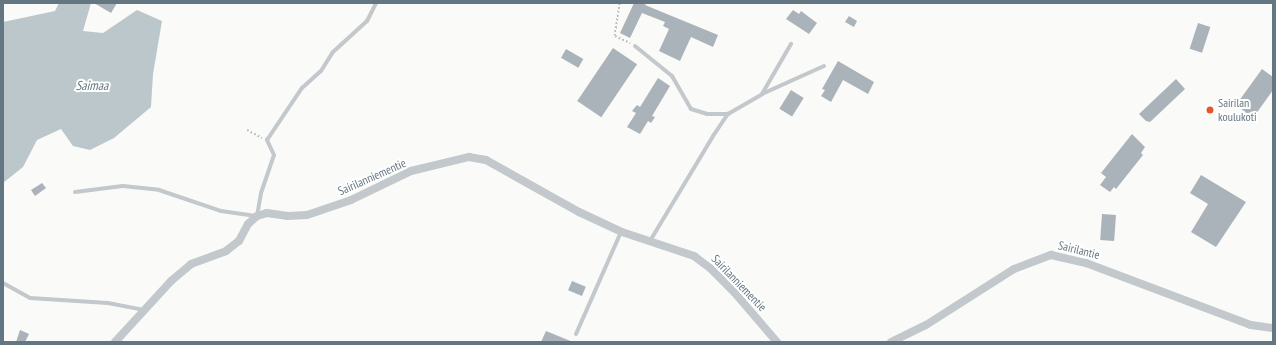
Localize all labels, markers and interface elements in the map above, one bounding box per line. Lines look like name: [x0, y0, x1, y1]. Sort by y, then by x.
water label: Saimaa: [76, 78, 108, 94]
place label: Sairilan koulukoti: [1218, 96, 1257, 124]
marker: Sairilan koulukoti: [1205, 105, 1215, 115]
street label: Sairilanniementie: [336, 156, 408, 198]
street label: Sairilantie: [1057, 238, 1101, 262]
street label: Sairilanniementie: [708, 252, 770, 314]

